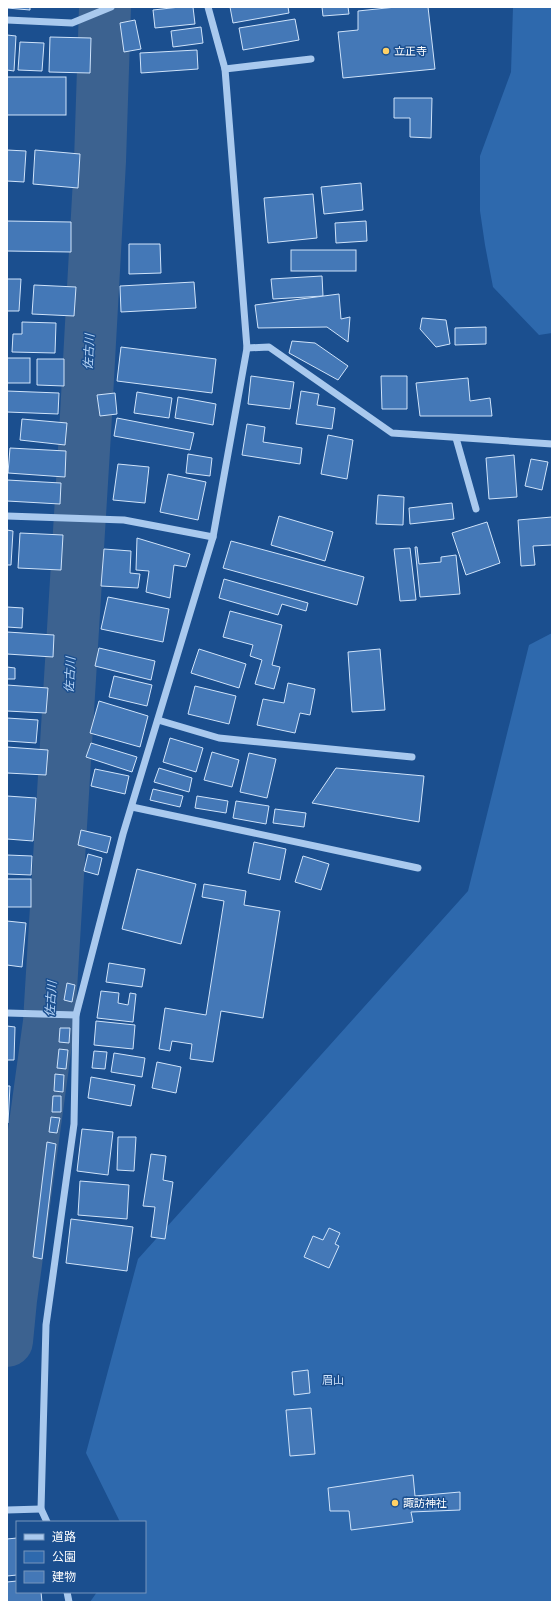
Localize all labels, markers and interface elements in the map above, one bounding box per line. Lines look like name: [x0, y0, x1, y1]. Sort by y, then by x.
place label: 立正寺: [394, 44, 427, 57]
marker: 立正寺: [381, 46, 391, 56]
water label: 佐古川: [80, 332, 97, 370]
water label: 佐古川: [61, 655, 78, 693]
water label: 佐古川: [42, 978, 59, 1017]
park label: 眉山: [322, 1373, 344, 1386]
place label: 諏訪神社: [403, 1496, 447, 1509]
marker: 諏訪神社: [390, 1498, 400, 1508]
legend: [16, 1521, 146, 1593]
text: 道路: [52, 1529, 76, 1544]
text: 公園: [52, 1549, 76, 1564]
text: 建物: [52, 1569, 76, 1584]

